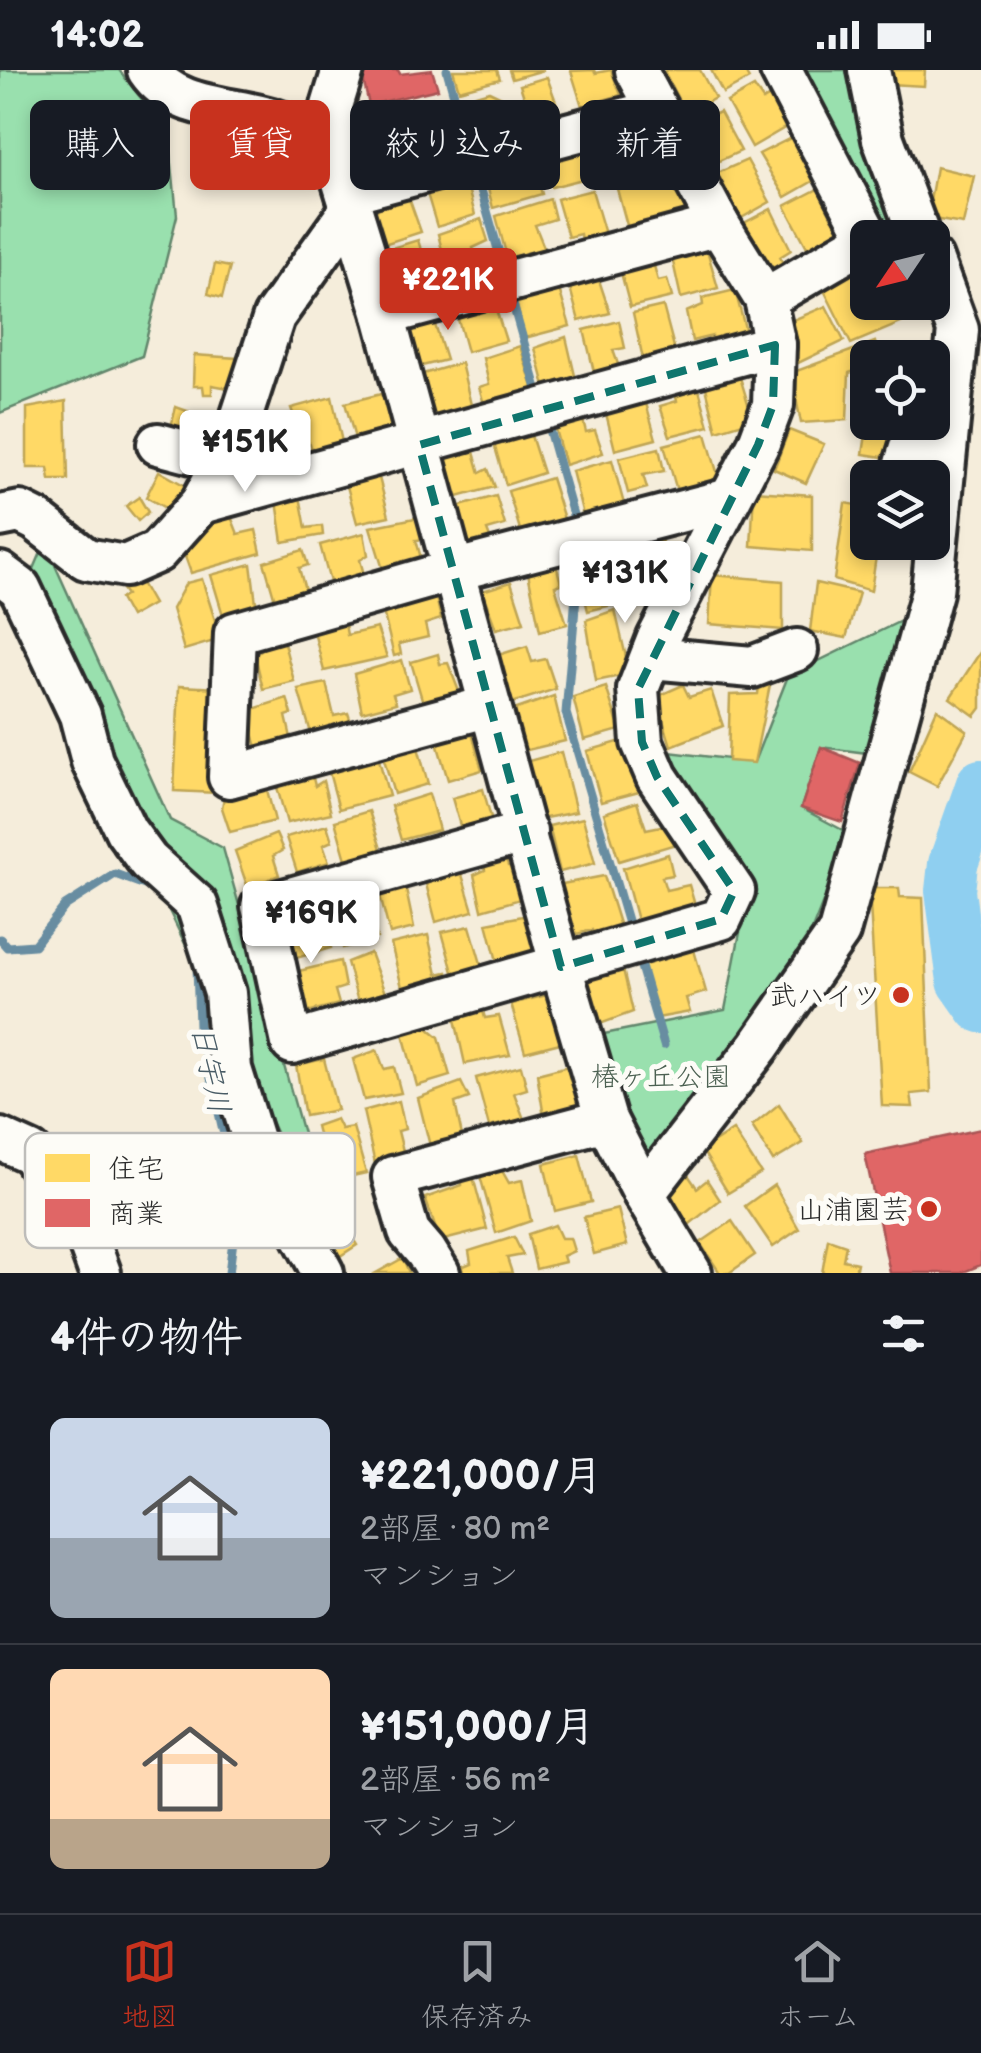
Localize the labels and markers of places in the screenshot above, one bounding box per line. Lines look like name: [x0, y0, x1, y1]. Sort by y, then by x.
pin: ¥221K: [378, 248, 518, 333]
pin: ¥151K: [175, 410, 315, 495]
pin: ¥131K: [555, 541, 695, 626]
pin: ¥169K: [241, 881, 381, 966]
place label: 武ハイツ: [769, 980, 881, 1013]
marker: 武ハイツ: [890, 984, 912, 1006]
place label: 山浦園芸: [797, 1194, 909, 1227]
marker: 山浦園芸: [918, 1198, 940, 1220]

